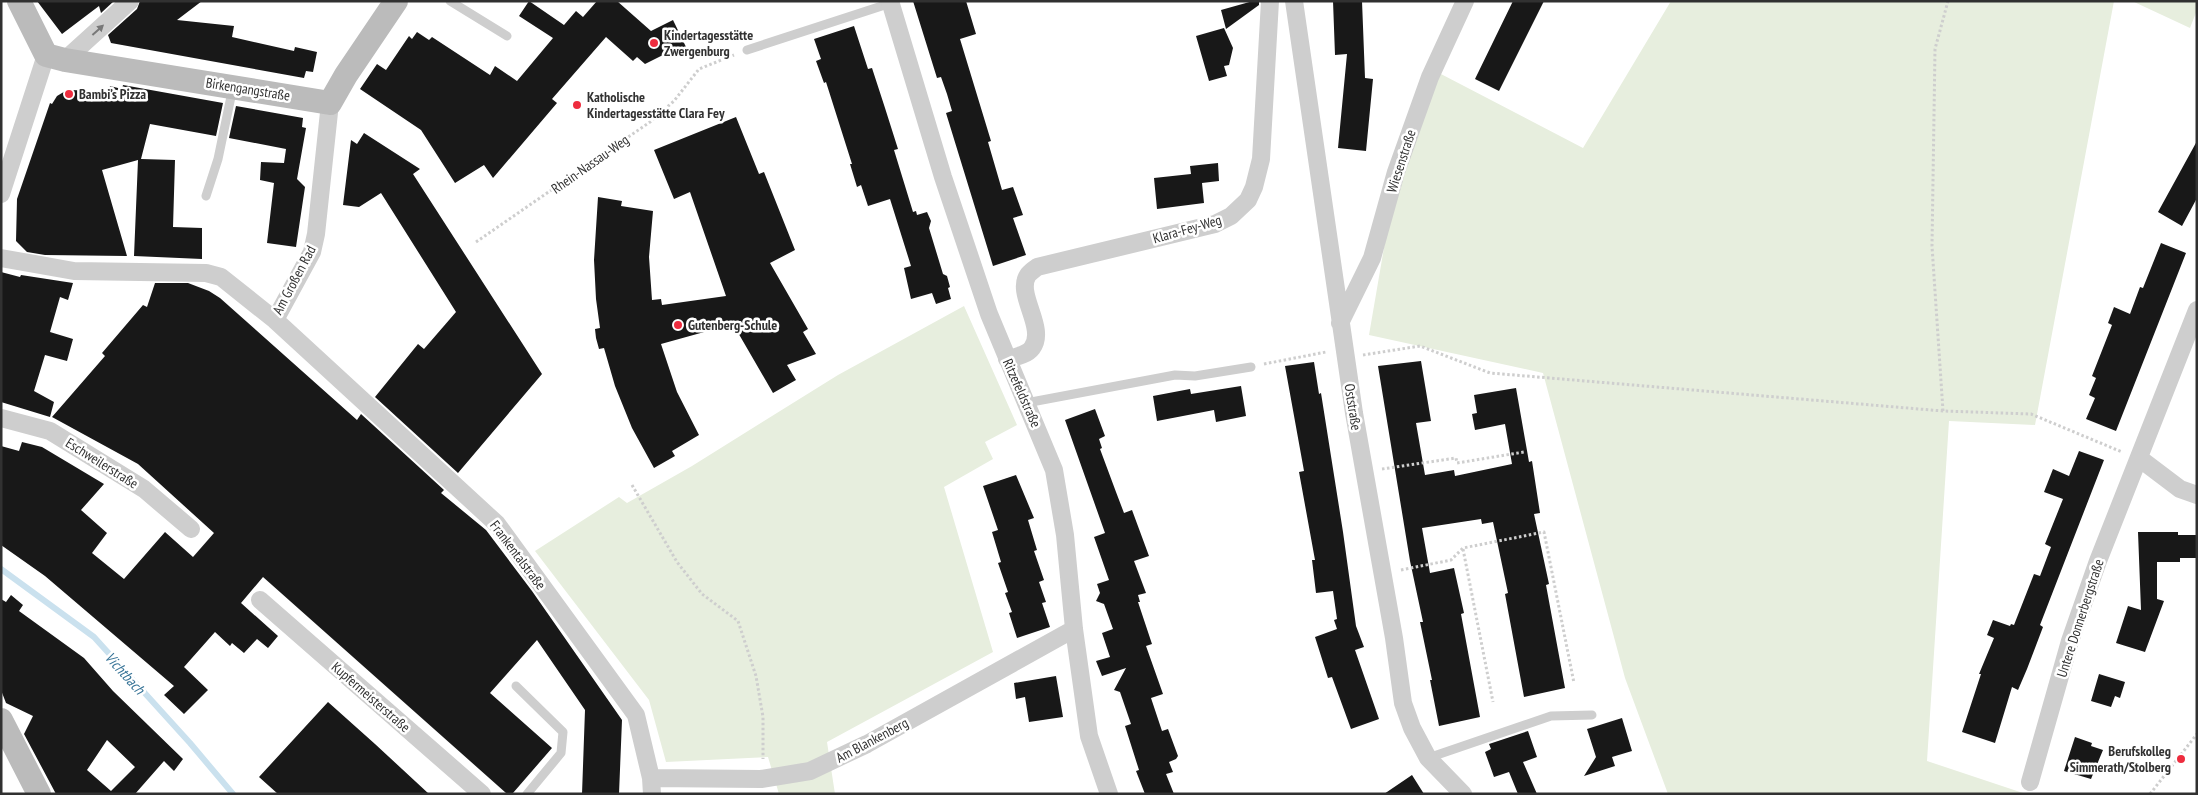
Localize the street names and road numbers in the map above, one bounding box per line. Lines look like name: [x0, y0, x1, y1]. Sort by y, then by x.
street label: Birkengangstraße: [205, 73, 292, 105]
street label: Wiesenstraße: [1382, 127, 1420, 195]
street label: Rhein-Nassau-Weg: [548, 131, 632, 197]
street label: Klara-Fey-Weg: [1151, 211, 1223, 247]
street label: Am Großen Rad: [268, 242, 320, 318]
street label: Ritzefeldstraße: [999, 356, 1045, 430]
street label: Oststraße: [1340, 382, 1366, 432]
street label: Eschweilerstraße: [62, 434, 142, 493]
street label: Frankentalstraße: [486, 517, 550, 593]
street label: Untere Donnerbergstraße: [2052, 556, 2108, 679]
street label: Kupfermeisterstraße: [328, 658, 414, 736]
street label: Am Blankenberg: [833, 713, 911, 767]

